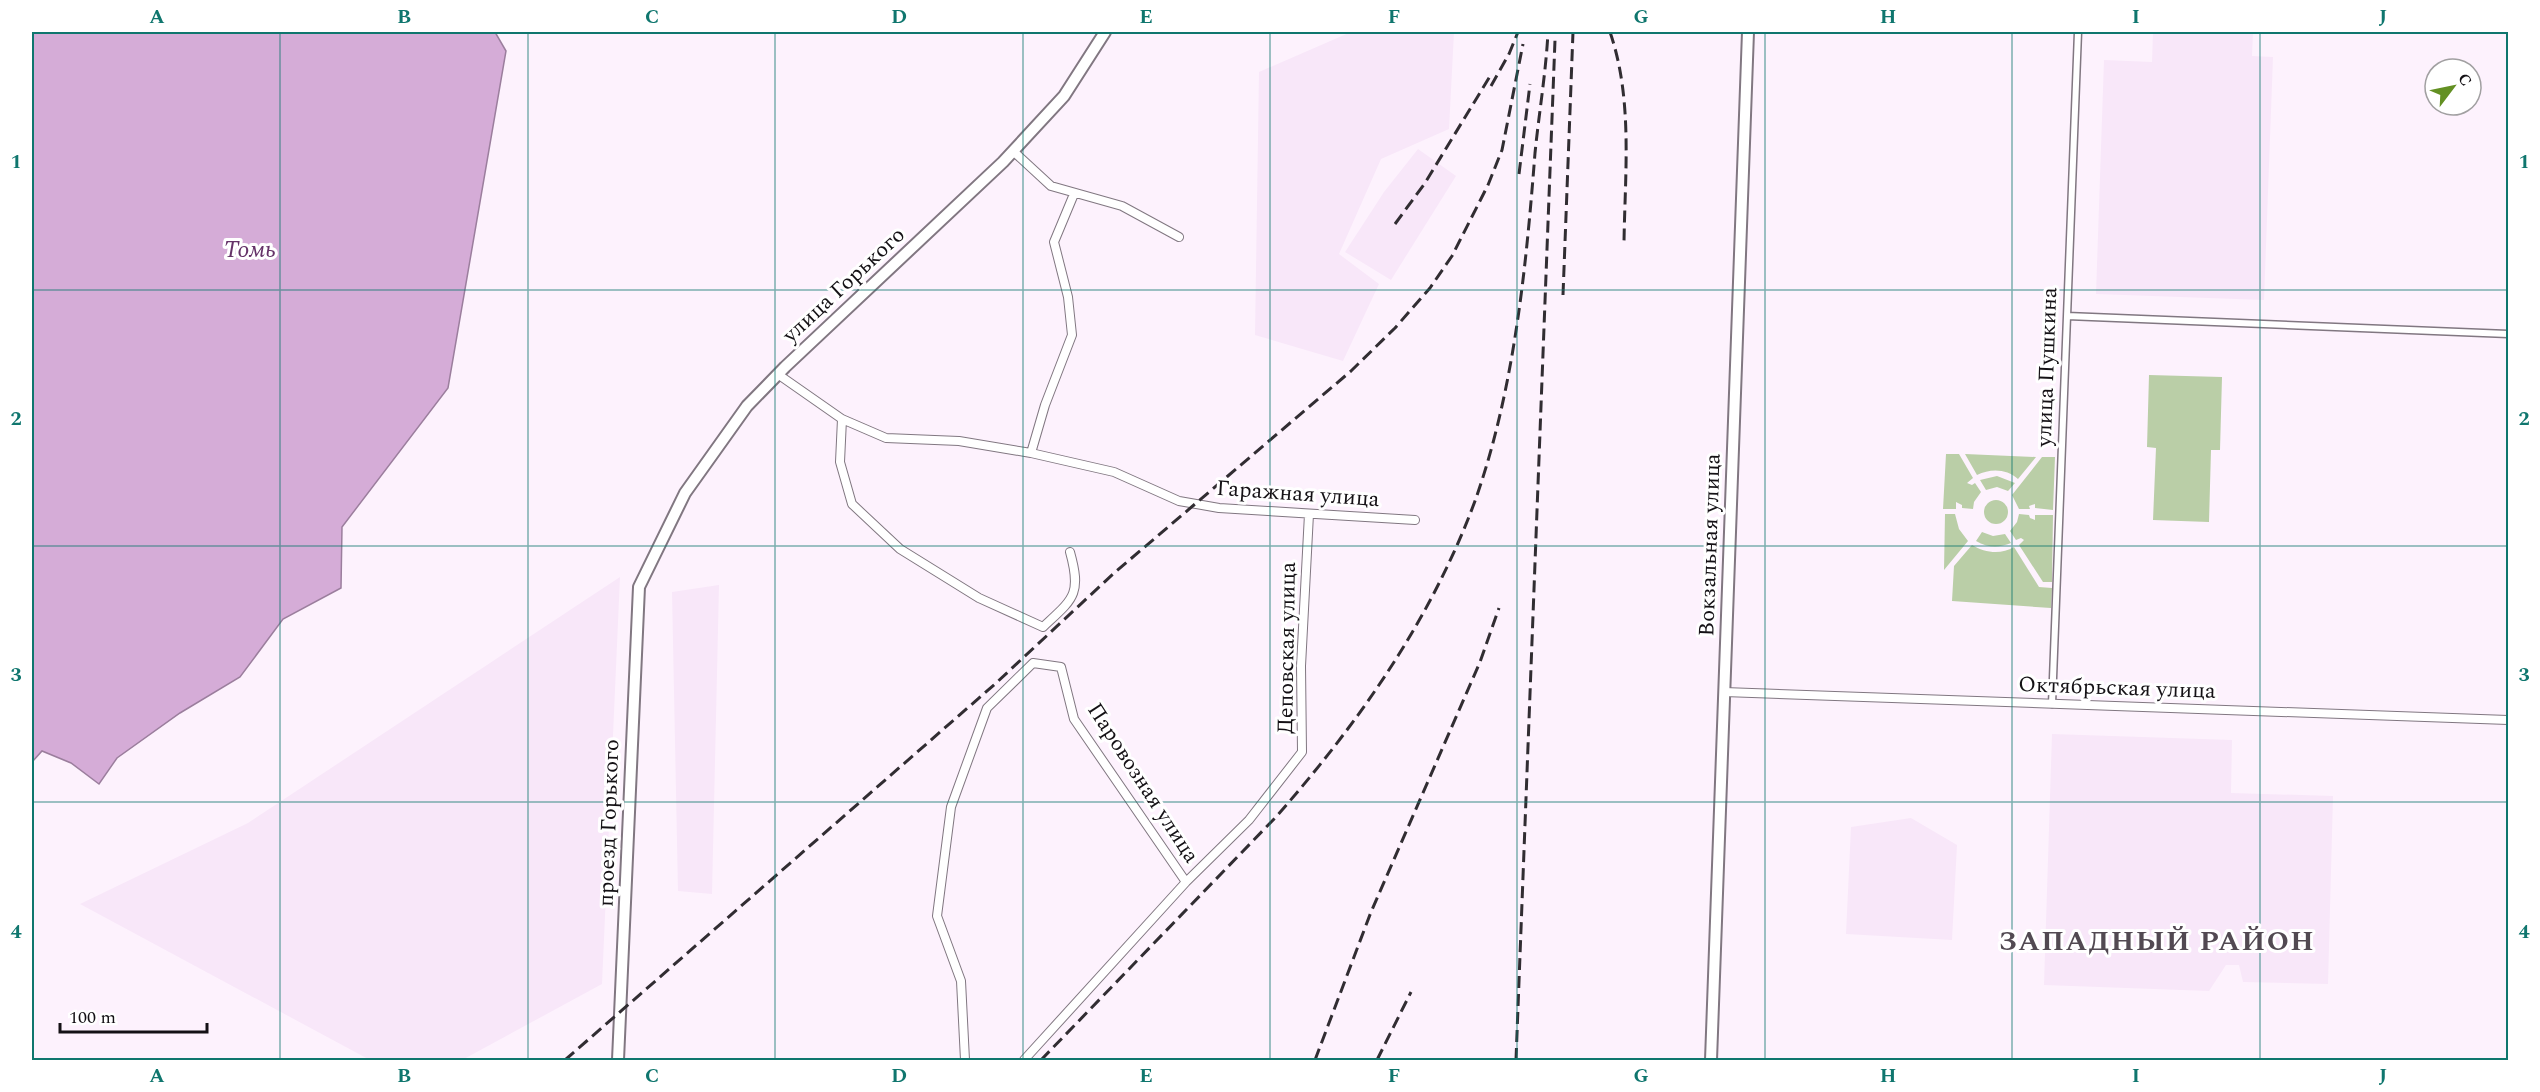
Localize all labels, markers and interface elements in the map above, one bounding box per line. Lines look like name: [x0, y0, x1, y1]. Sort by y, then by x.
text: A: [149, 2, 165, 32]
text: B: [397, 2, 411, 32]
text: C: [645, 2, 659, 32]
text: D: [891, 2, 907, 32]
text: E: [1139, 2, 1153, 32]
text: F: [1388, 2, 1400, 32]
text: G: [1633, 2, 1649, 32]
text: H: [1880, 2, 1896, 32]
text: I: [2132, 2, 2140, 32]
text: J: [2379, 2, 2387, 32]
north arrow: [2423, 57, 2483, 117]
text: С: [2452, 68, 2478, 91]
text: 1: [10, 147, 22, 177]
text: 1: [2518, 147, 2530, 177]
street label: улица Горького: [774, 219, 913, 351]
water label: Томь: [224, 232, 276, 268]
street label: улица Пушкина: [2028, 287, 2066, 448]
text: 2: [10, 404, 22, 434]
text: 2: [2518, 404, 2530, 434]
street label: Вокзальная улица: [1690, 453, 1730, 637]
street label: Гаражная улица: [1215, 472, 1381, 516]
street label: Деповская улица: [1269, 561, 1305, 734]
text: 3: [10, 660, 22, 690]
text: 3: [2518, 660, 2530, 690]
street label: Октябрьская улица: [2018, 668, 2217, 708]
street label: Паровозная улица: [1079, 696, 1207, 870]
street label: проезд Горького: [590, 739, 628, 907]
text: 4: [10, 917, 22, 947]
text: 4: [2518, 917, 2530, 947]
district label: ЗАПАДНЫЙ РАЙОН: [1999, 920, 2315, 963]
scale bar: [60, 996, 207, 1034]
text: 100 m: [69, 1004, 116, 1031]
text: A: [149, 1061, 165, 1091]
text: B: [397, 1061, 411, 1091]
text: C: [645, 1061, 659, 1091]
text: D: [891, 1061, 907, 1091]
text: E: [1139, 1061, 1153, 1091]
text: F: [1388, 1061, 1400, 1091]
text: G: [1633, 1061, 1649, 1091]
text: H: [1880, 1061, 1896, 1091]
text: I: [2132, 1061, 2140, 1091]
text: J: [2379, 1061, 2387, 1091]

